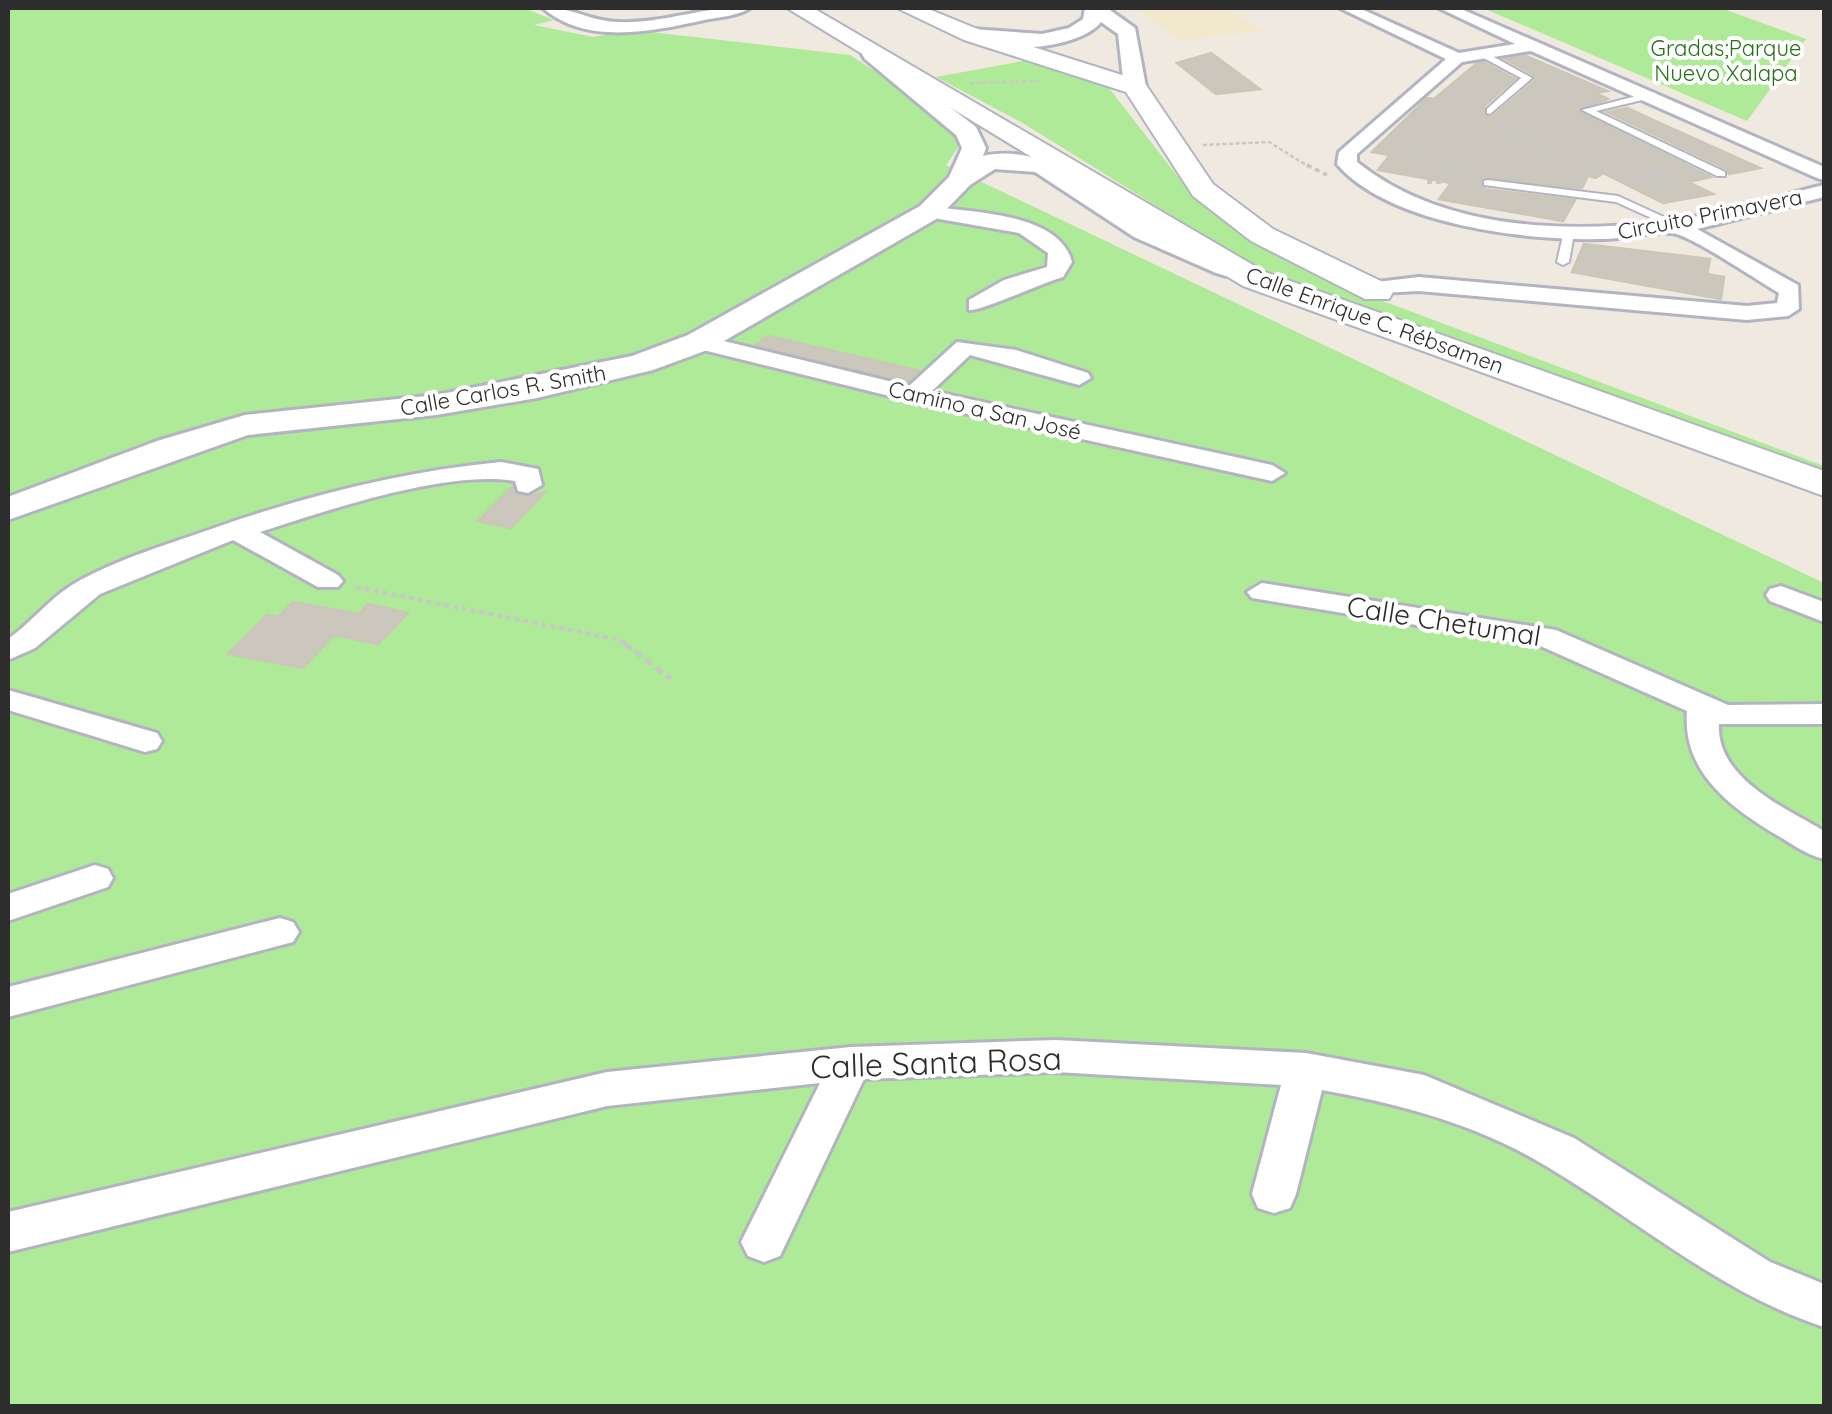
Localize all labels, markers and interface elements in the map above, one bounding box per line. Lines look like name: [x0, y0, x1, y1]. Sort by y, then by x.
park label: Gradas;Parque Nuevo Xalapa: [1651, 34, 1801, 87]
street label: Circuito Primavera: [1615, 182, 1805, 246]
street label: Calle Enrique C. Rébsamen: [1242, 260, 1508, 380]
street label: Calle Carlos R. Smith: [398, 358, 608, 422]
street label: Camino a San José: [886, 374, 1084, 446]
street label: Calle Chetumal: [1345, 588, 1543, 653]
street label: Calle Santa Rosa: [810, 1038, 1062, 1086]

